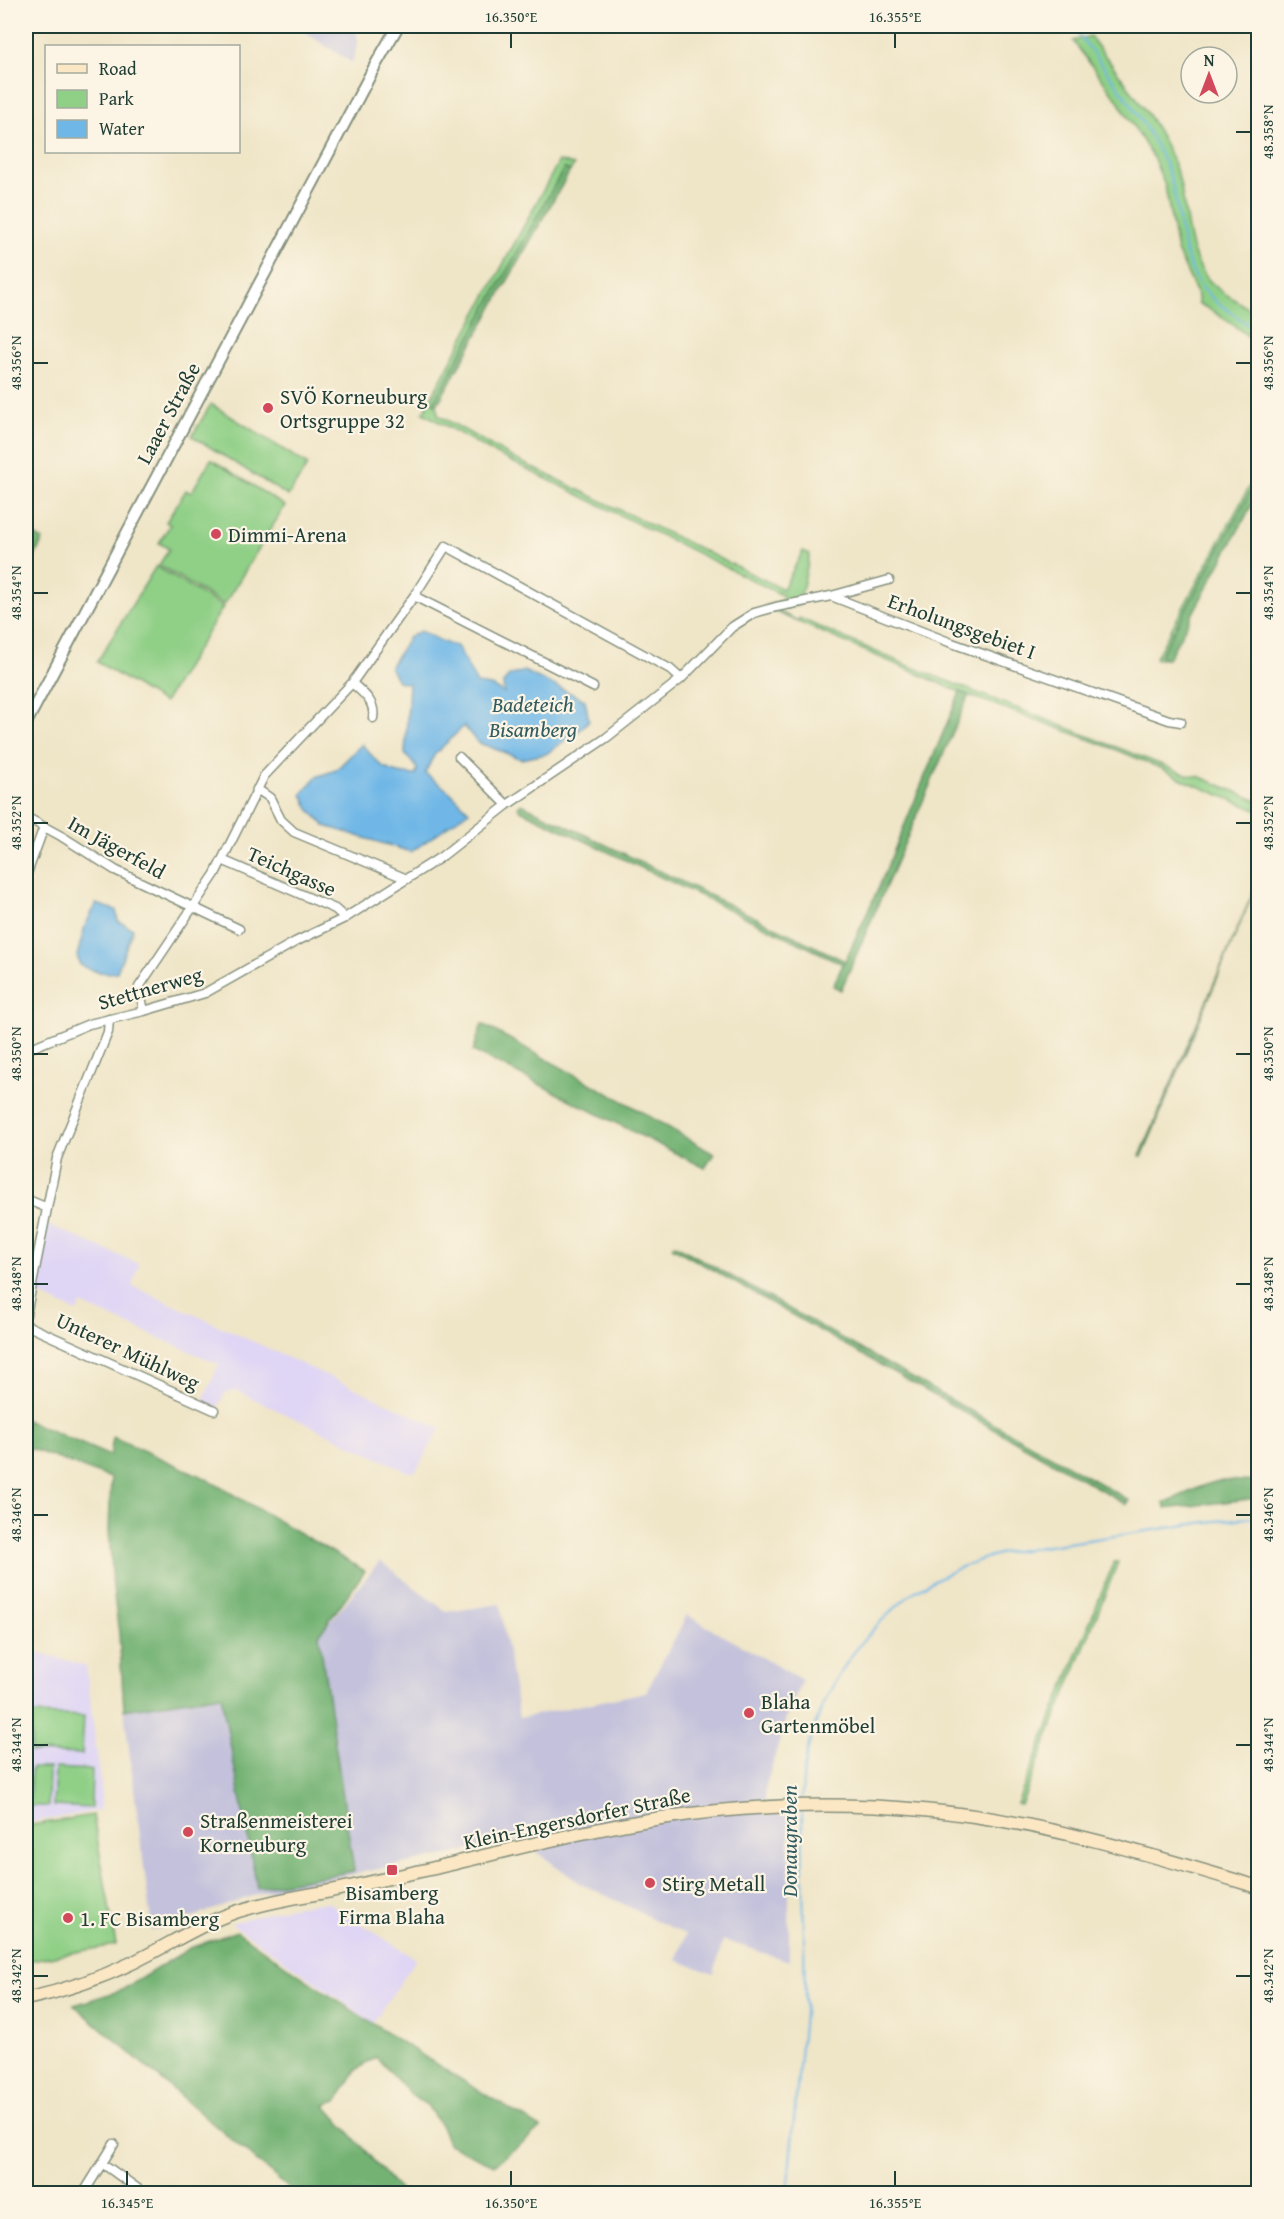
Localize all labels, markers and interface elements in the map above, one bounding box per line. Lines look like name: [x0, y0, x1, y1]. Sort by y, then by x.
text: 16.350°E: [485, 6, 538, 27]
text: 16.355°E: [869, 6, 922, 27]
legend: [45, 45, 240, 153]
north arrow: [1179, 45, 1239, 105]
text: N: [1204, 48, 1215, 72]
text: Road: [99, 55, 137, 82]
text: Park: [99, 85, 135, 112]
text: 48.358°N: [1257, 104, 1278, 159]
text: Water: [99, 115, 145, 142]
text: 48.356°N: [5, 335, 26, 390]
text: 48.356°N: [1257, 335, 1278, 390]
street label: Laaer Straße: [128, 356, 208, 469]
place label: SVÖ Korneuburg Ortsgruppe 32: [280, 381, 428, 436]
marker: SVÖ Korneuburg Ortsgruppe 32: [261, 401, 275, 415]
place label: Dimmi-Arena: [228, 519, 347, 550]
marker: Dimmi-Arena: [209, 527, 223, 541]
text: 48.354°N: [5, 565, 26, 620]
text: 48.354°N: [1257, 565, 1278, 620]
street label: Erholungsgebiet I: [884, 585, 1040, 667]
water label: Badeteich Bisamberg: [488, 688, 577, 745]
text: 48.352°N: [5, 795, 26, 850]
text: 48.352°N: [1257, 795, 1278, 850]
street label: Im Jägerfeld: [63, 807, 172, 887]
street label: Teichgasse: [243, 838, 342, 904]
street label: Stettnerweg: [94, 958, 206, 1018]
text: 48.350°N: [5, 1026, 26, 1081]
text: 48.350°N: [1257, 1026, 1278, 1081]
text: 48.348°N: [5, 1256, 26, 1311]
text: 48.348°N: [1257, 1256, 1278, 1311]
street label: Unterer Mühlweg: [51, 1304, 205, 1398]
text: 48.346°N: [5, 1487, 26, 1542]
text: 48.346°N: [1257, 1487, 1278, 1542]
place label: Blaha Gartenmöbel: [761, 1686, 876, 1741]
marker: Blaha Gartenmöbel: [742, 1706, 756, 1720]
text: 48.344°N: [5, 1717, 26, 1772]
text: 48.344°N: [1257, 1717, 1278, 1772]
street label: Klein-Engersdorfer Straße: [461, 1779, 694, 1857]
water label: Donaugraben: [773, 1785, 805, 1898]
place label: Straßenmeisterei Korneuburg: [200, 1805, 353, 1860]
marker: Straßenmeisterei Korneuburg: [181, 1825, 195, 1839]
marker: Bisamberg Firma Blaha: [385, 1863, 399, 1877]
place label: Stirg Metall: [662, 1868, 766, 1899]
marker: Stirg Metall: [643, 1876, 657, 1890]
place label: Bisamberg Firma Blaha: [339, 1877, 445, 1932]
place label: 1. FC Bisamberg: [80, 1903, 220, 1934]
marker: 1. FC Bisamberg: [61, 1911, 75, 1925]
text: 48.342°N: [5, 1948, 26, 2003]
text: 48.342°N: [1257, 1948, 1278, 2003]
text: 16.345°E: [101, 2192, 154, 2213]
text: 16.350°E: [485, 2192, 538, 2213]
text: 16.355°E: [869, 2192, 922, 2213]

